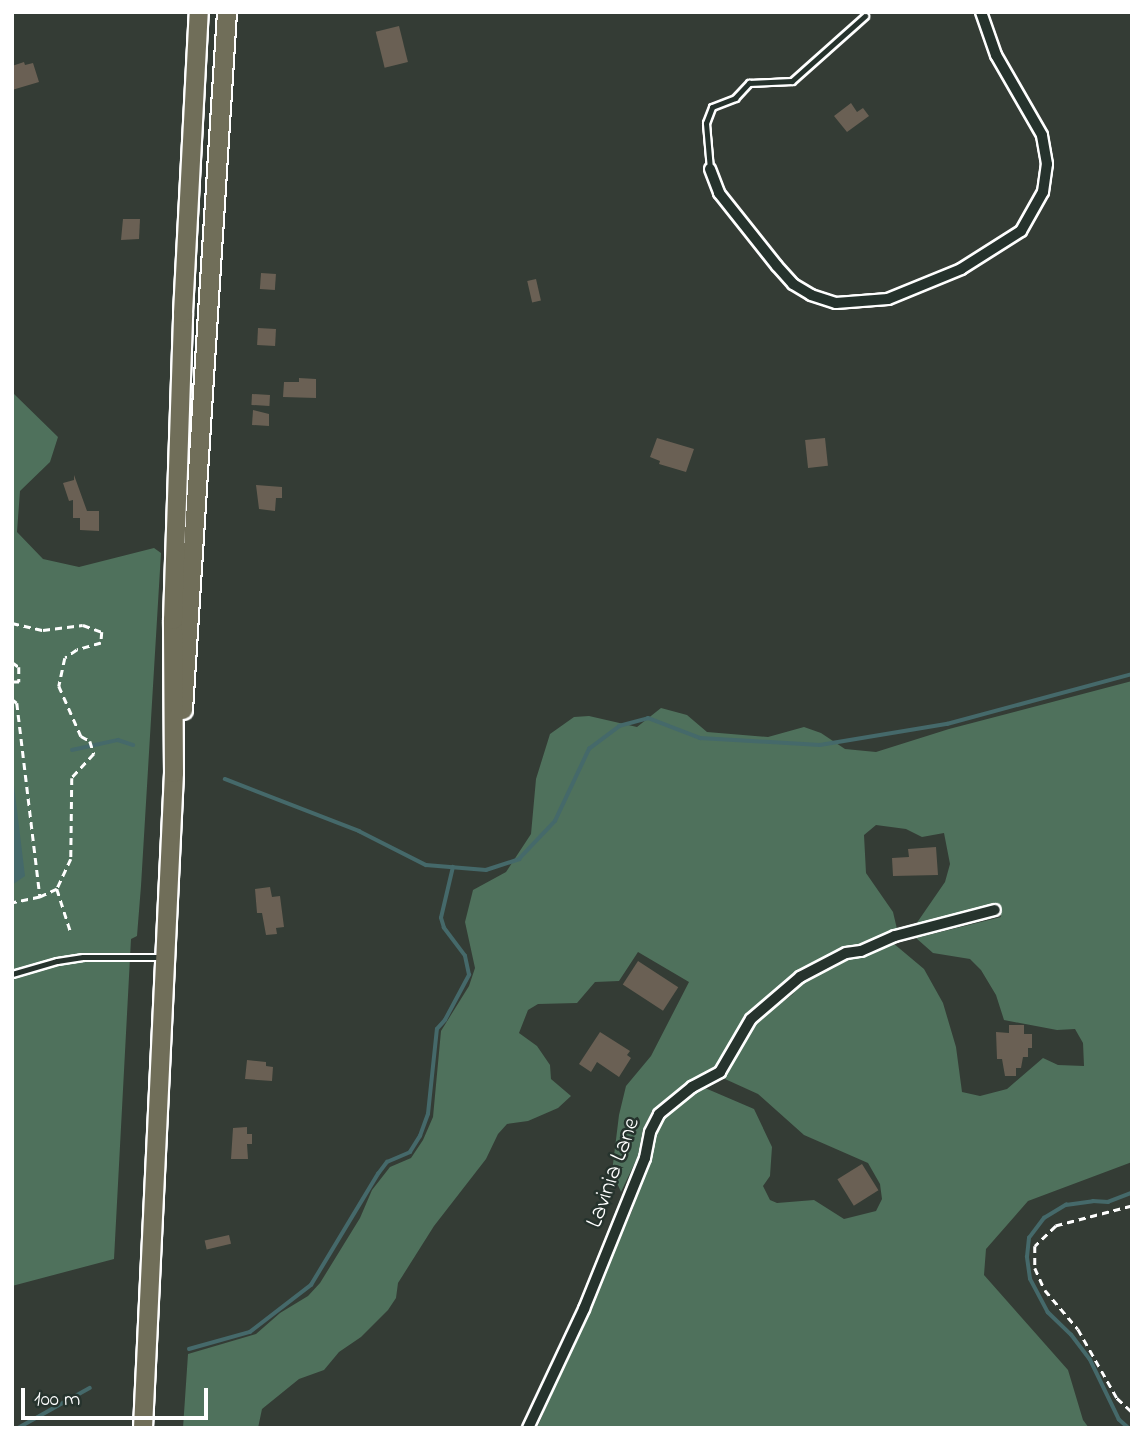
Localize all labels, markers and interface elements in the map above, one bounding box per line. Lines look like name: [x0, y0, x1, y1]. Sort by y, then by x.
street label: Lavinia Lane: [581, 1114, 647, 1232]
scale bar: [24, 1374, 212, 1418]
text: 100 m: [34, 1385, 80, 1415]

